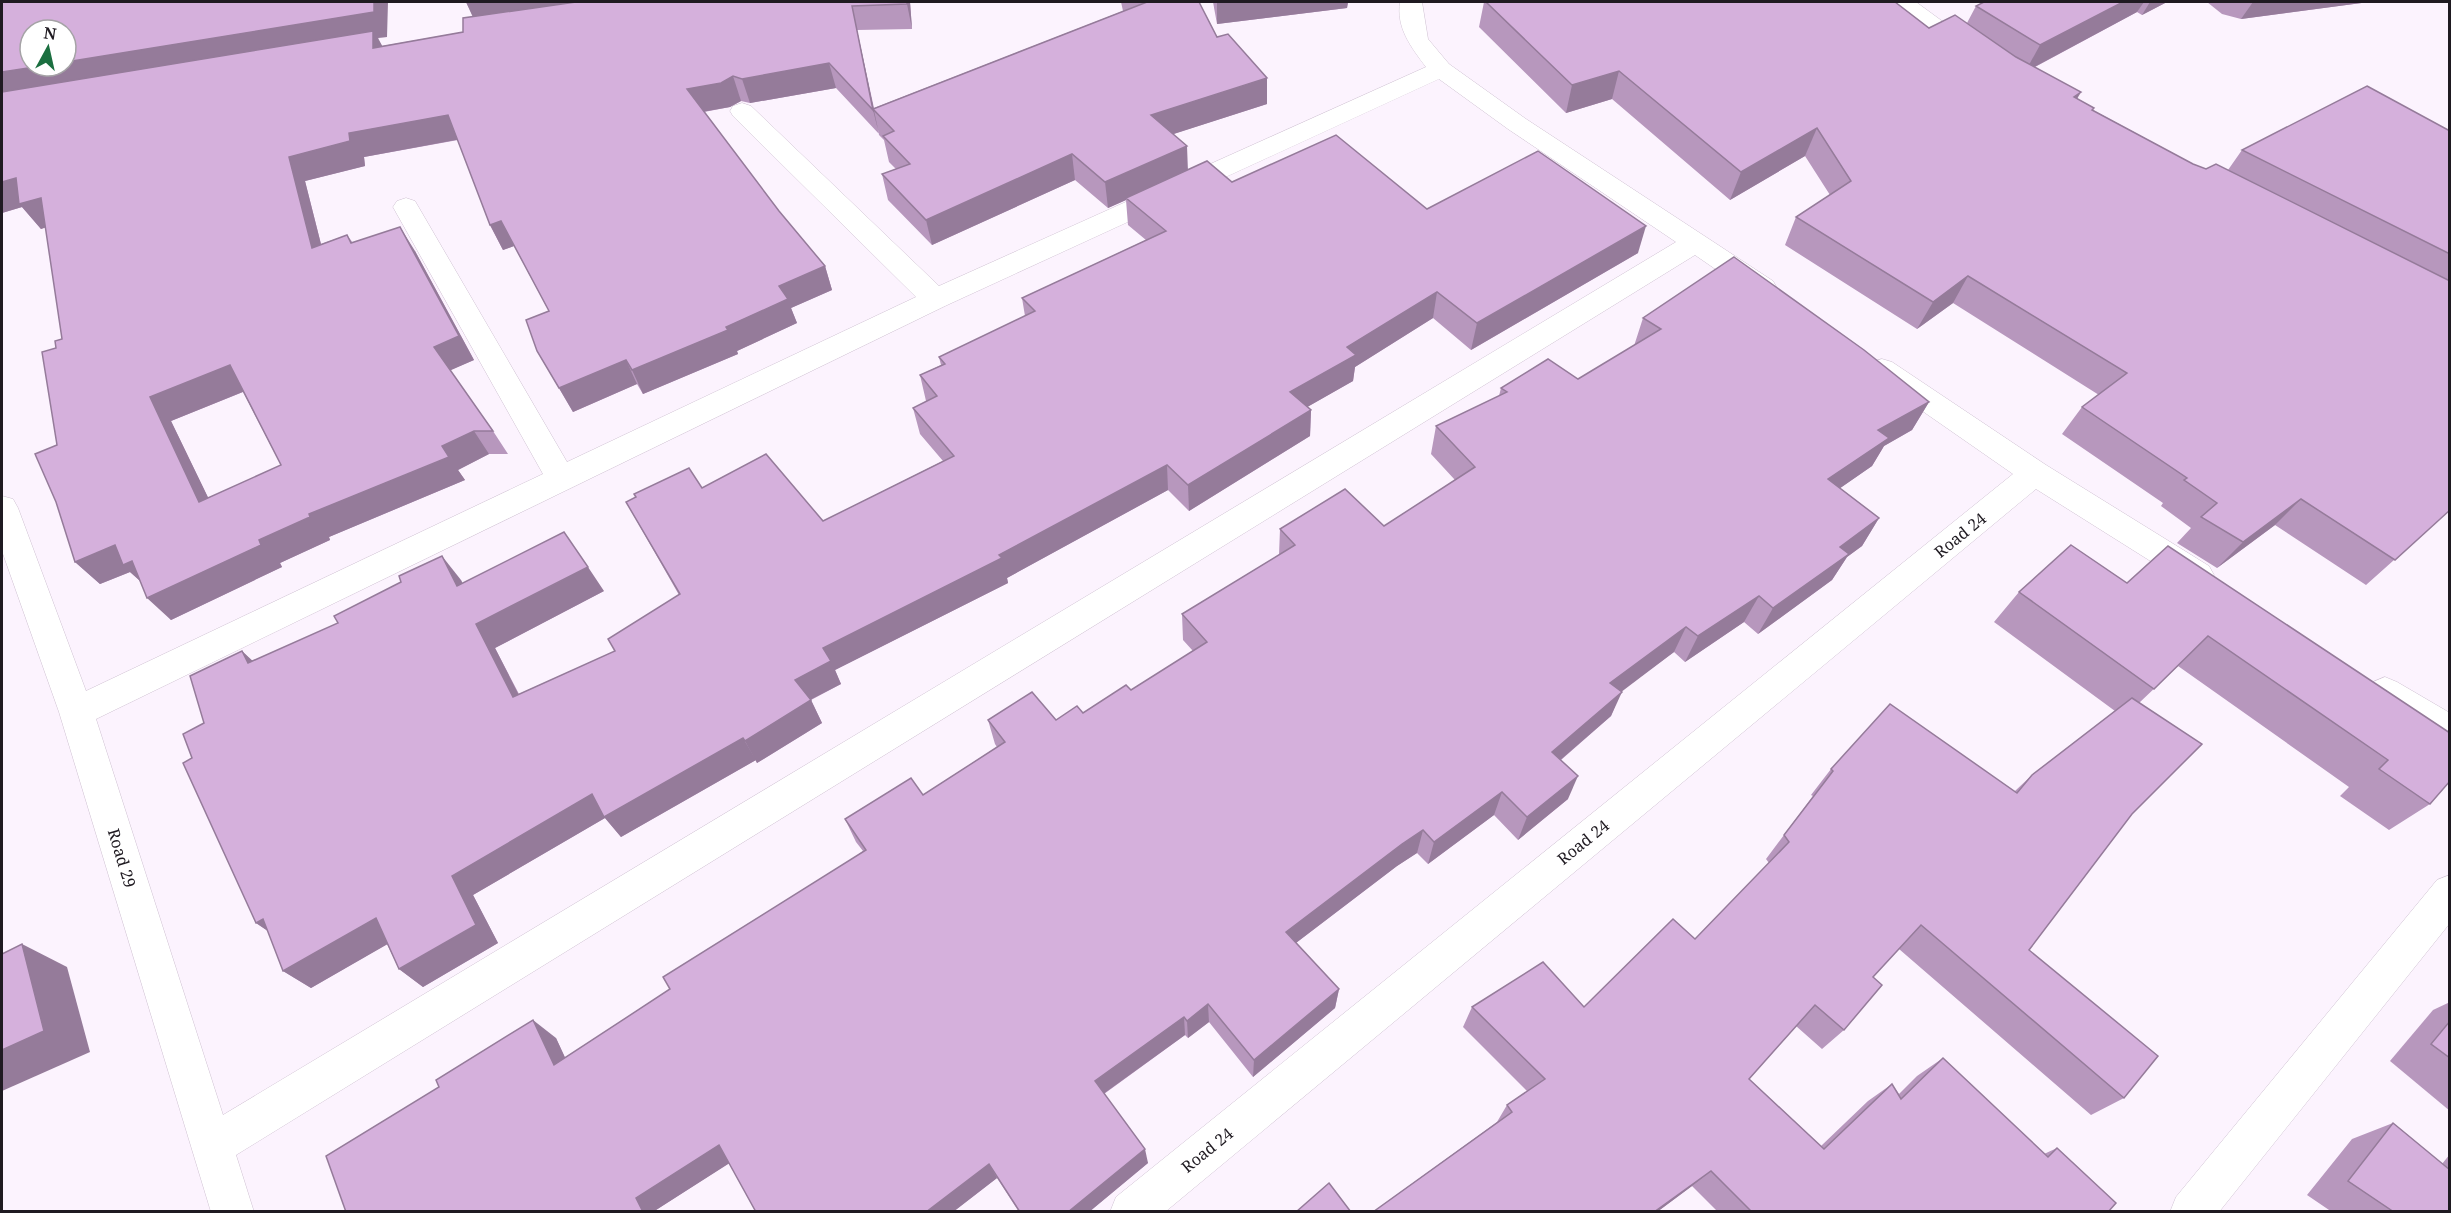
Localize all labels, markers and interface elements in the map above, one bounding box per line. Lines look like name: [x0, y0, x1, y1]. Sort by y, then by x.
north arrow: [18, 18, 78, 78]
text: N: [42, 21, 58, 45]
street label: Road 24: [1930, 507, 1991, 563]
street label: Road 24: [1553, 814, 1614, 870]
street label: Road 29: [103, 826, 141, 890]
street label: Road 24: [1177, 1122, 1238, 1178]

